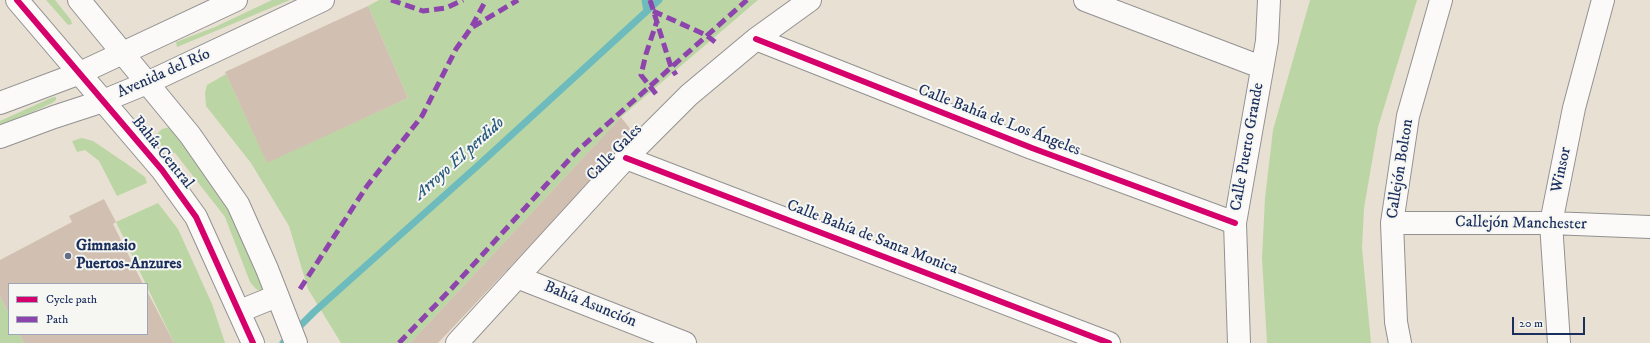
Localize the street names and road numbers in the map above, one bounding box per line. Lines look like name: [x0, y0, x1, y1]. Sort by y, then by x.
street label: Avenida del Río: [115, 45, 213, 103]
street label: Calle Bahía de Los Ángeles: [915, 81, 1083, 161]
street label: Calle Puerto Grande: [1227, 81, 1269, 213]
street label: Bahía Central: [127, 113, 197, 193]
street label: Callejón Bolton: [1384, 118, 1418, 220]
street label: Calle Gales: [583, 121, 647, 185]
street label: Winsor: [1548, 145, 1576, 195]
street label: Calle Bahía de Santa Monica: [784, 196, 960, 280]
street label: Callejón Manchester: [1455, 213, 1587, 235]
street label: Bahía Asunción: [541, 278, 639, 332]

